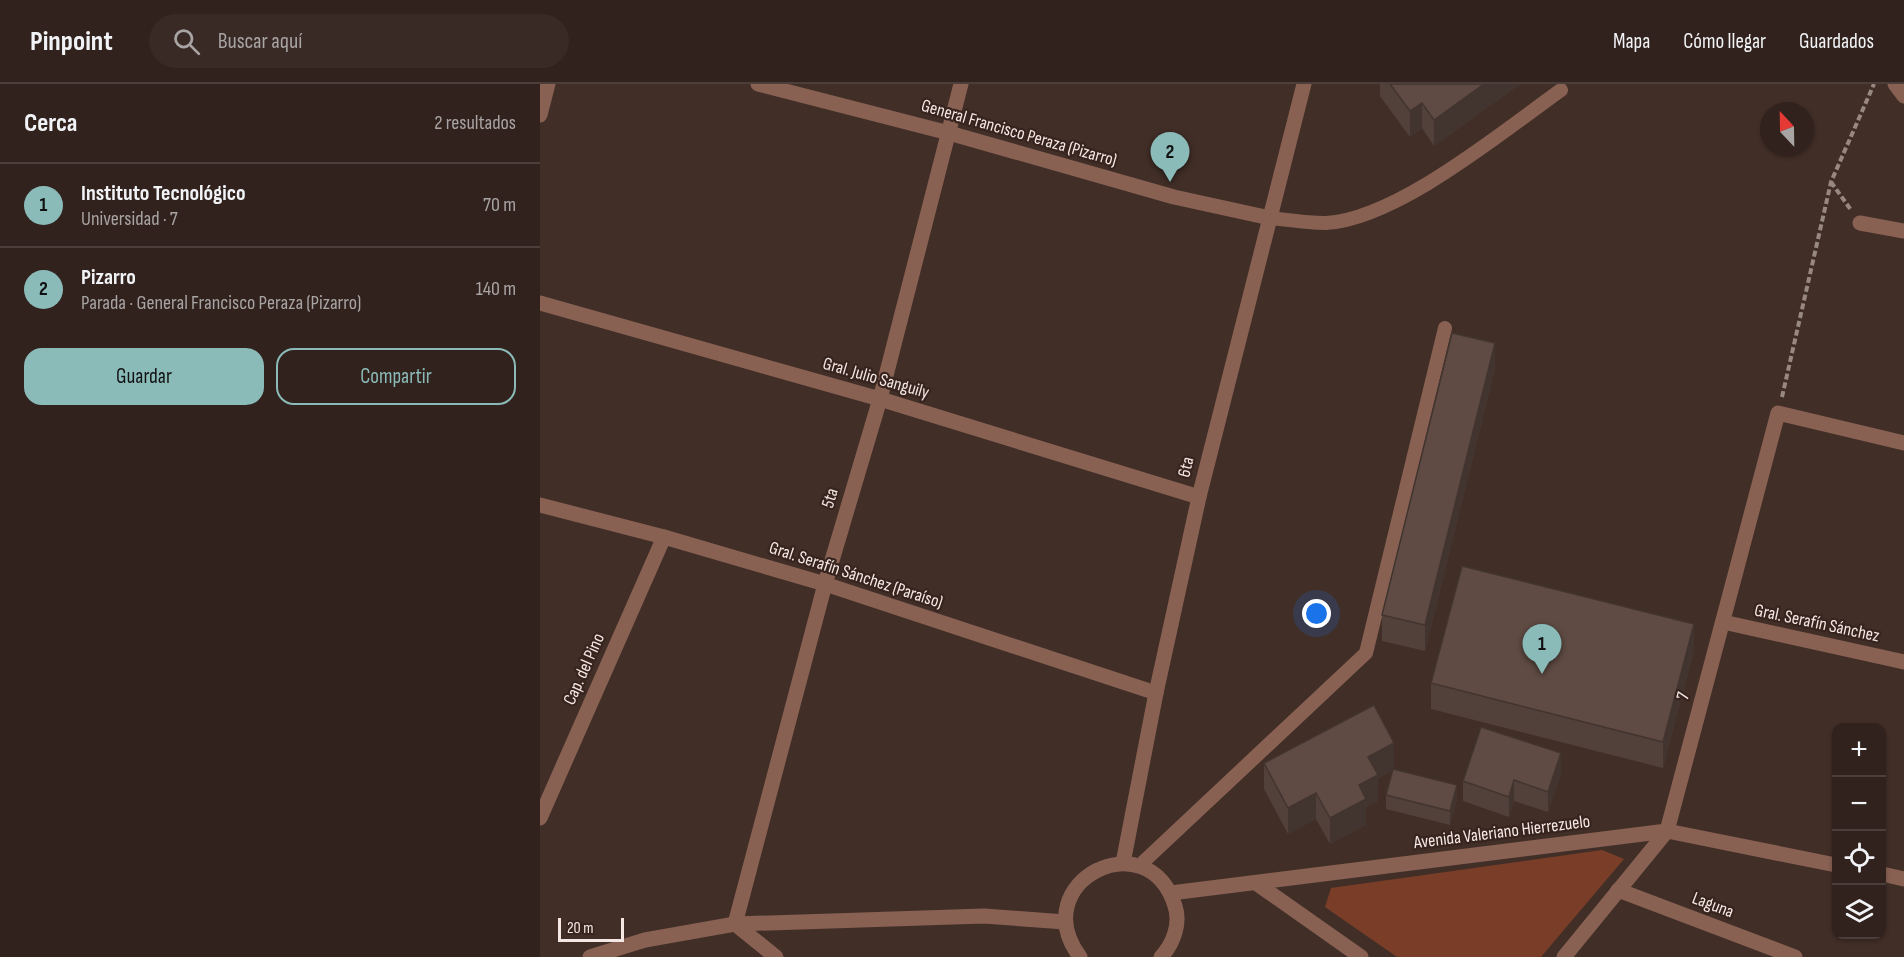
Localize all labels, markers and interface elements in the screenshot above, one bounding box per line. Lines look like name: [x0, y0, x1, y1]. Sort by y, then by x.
search box: [149, 14, 569, 68]
text: Pinpoint: [30, 25, 113, 58]
icon: search: [170, 25, 203, 58]
text: Buscar aquí: [218, 28, 302, 55]
text: Mapa: [1613, 29, 1650, 54]
text: Cómo llegar: [1683, 29, 1766, 54]
text: Guardados: [1799, 29, 1874, 54]
street label: General Francisco Peraza (Pizarro): [919, 95, 1119, 171]
north arrow: [1760, 102, 1814, 156]
text: Cerca: [24, 108, 77, 139]
text: 2 resultados: [434, 111, 516, 135]
pin: 2: [1150, 132, 1190, 182]
text: Instituto Tecnológico: [81, 180, 246, 207]
text: 1: [40, 193, 47, 217]
text: 70 m: [483, 193, 516, 217]
text: Universidad · 7: [81, 207, 178, 231]
text: Pizarro: [81, 264, 136, 291]
text: 2: [39, 277, 48, 301]
text: 140 m: [476, 277, 516, 301]
text: Parada · General Francisco Peraza (Pizarro): [81, 291, 361, 315]
button: Guardar: [24, 348, 264, 405]
button: Compartir: [276, 348, 516, 405]
street label: Gral. Julio Sanguily: [820, 353, 932, 403]
street label: 6ta: [1173, 455, 1199, 479]
street label: 5ta: [817, 486, 843, 510]
street label: Gral. Serafín Sánchez (Paraíso): [767, 537, 945, 613]
your location: [1302, 599, 1331, 628]
street label: Gral. Serafín Sánchez: [1753, 600, 1882, 647]
pin: 1: [1522, 624, 1562, 674]
street label: Cap. del Pino: [559, 630, 609, 708]
street label: 7: [1672, 689, 1694, 702]
map controls: [1832, 723, 1886, 939]
button: +: [1832, 723, 1886, 777]
button: −: [1832, 777, 1886, 831]
street label: Avenida Valeriano Hierrezuelo: [1412, 811, 1591, 853]
button: locate: [1832, 831, 1886, 885]
button: layers: [1832, 885, 1886, 939]
street label: Laguna: [1689, 888, 1737, 923]
scale bar: [558, 915, 624, 942]
text: 20 m: [567, 919, 594, 938]

